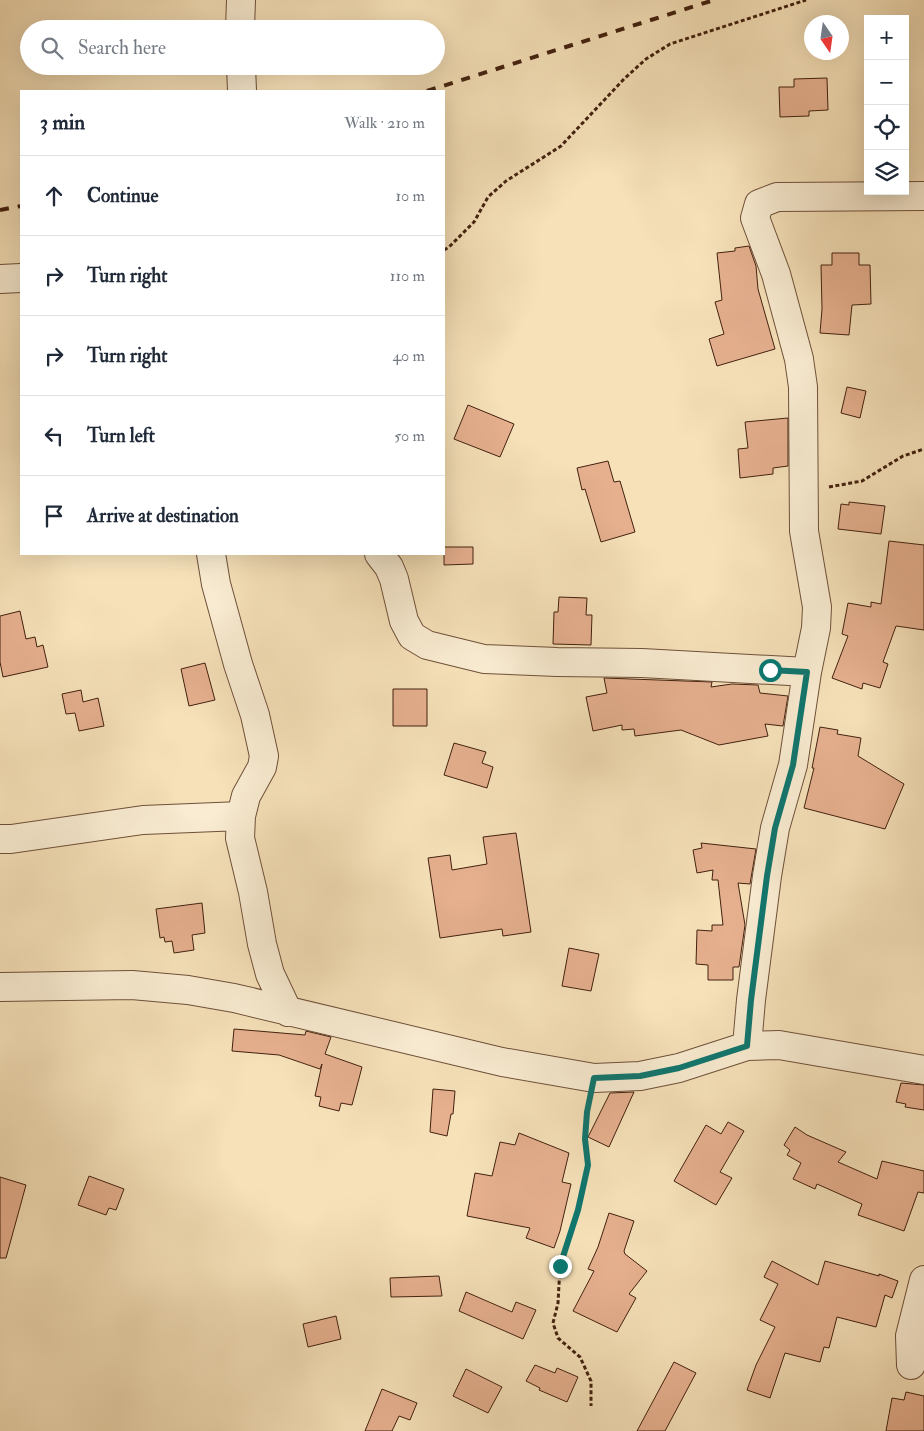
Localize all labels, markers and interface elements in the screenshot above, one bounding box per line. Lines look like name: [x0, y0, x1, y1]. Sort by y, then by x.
north arrow: [804, 15, 849, 60]
map controls: [864, 15, 909, 195]
button: +: [864, 15, 909, 60]
search box: [20, 20, 445, 75]
icon: search: [38, 34, 66, 62]
text: Search here: [78, 36, 166, 60]
button: −: [864, 60, 909, 105]
button: locate: [864, 105, 909, 150]
text: 3 min: [40, 109, 85, 136]
text: Walk · 210 m: [344, 113, 425, 133]
button: layers: [864, 150, 909, 195]
icon: ahead: [40, 182, 68, 210]
text: Continue: [87, 184, 158, 208]
text: 10 m: [395, 186, 425, 206]
icon: right: [40, 262, 68, 290]
text: Turn right: [87, 264, 167, 288]
text: 110 m: [390, 266, 425, 286]
icon: right: [40, 342, 68, 370]
text: Turn right: [87, 344, 167, 368]
text: 40 m: [392, 346, 425, 366]
icon: left: [40, 422, 68, 450]
text: Turn left: [87, 424, 155, 448]
text: 50 m: [394, 426, 425, 446]
icon: arrive: [40, 502, 68, 530]
text: Arrive at destination: [87, 504, 239, 528]
route start: [759, 659, 782, 682]
route end: [549, 1255, 572, 1278]

